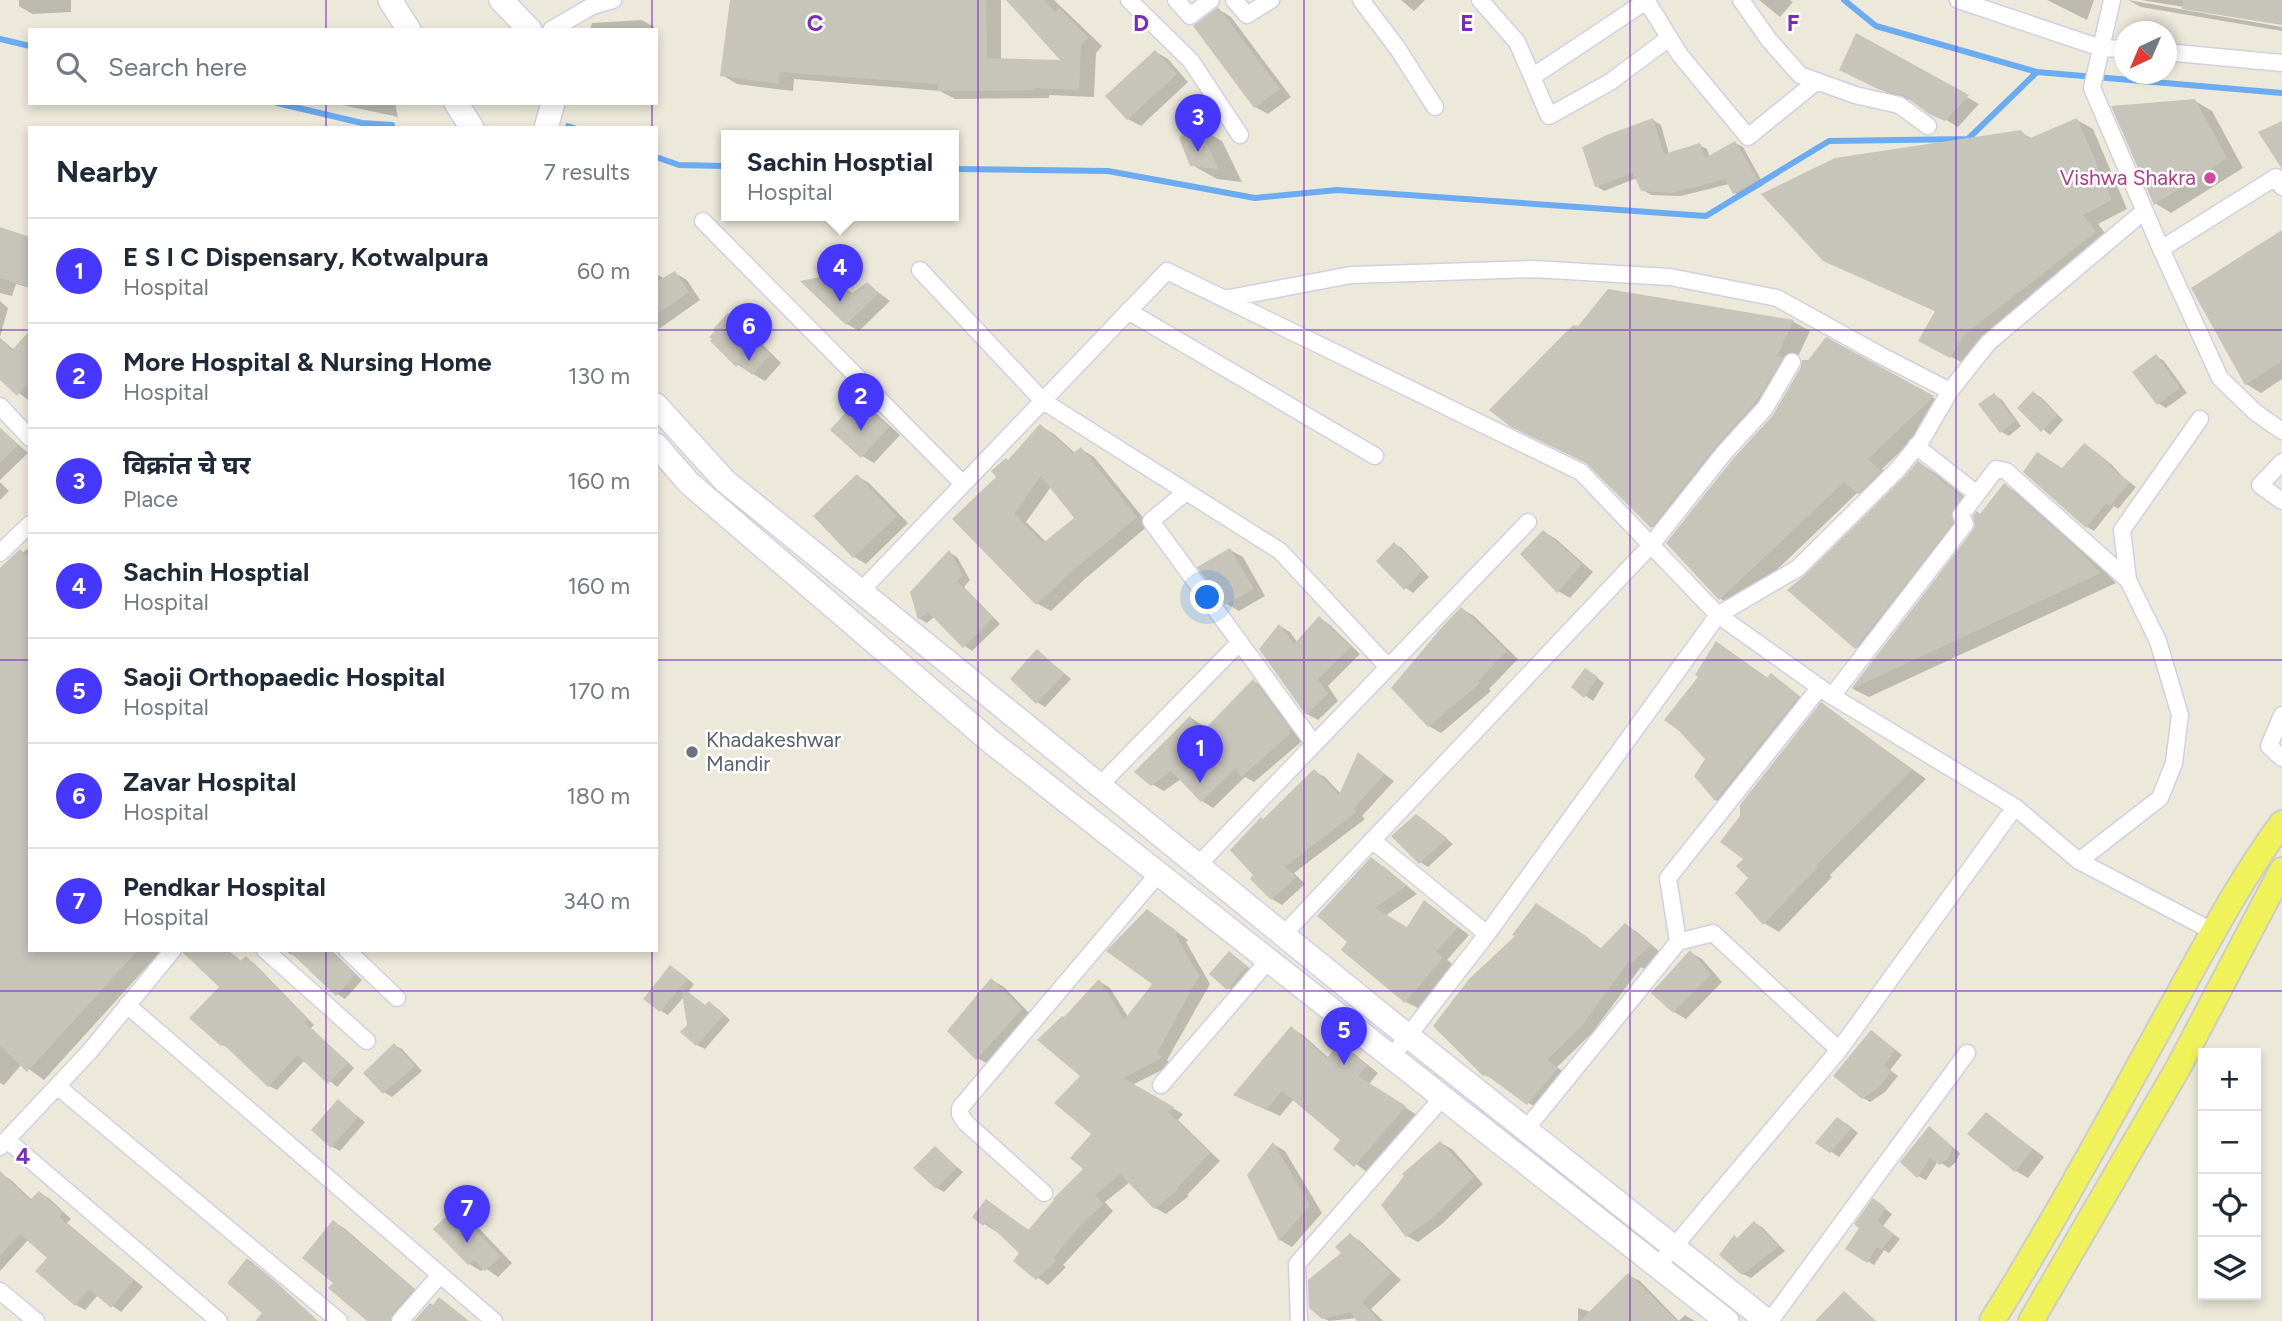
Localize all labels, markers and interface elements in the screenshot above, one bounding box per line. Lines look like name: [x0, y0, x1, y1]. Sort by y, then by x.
text: C: [807, 9, 824, 37]
text: D: [1133, 9, 1149, 37]
text: E: [1460, 9, 1474, 37]
text: F: [1787, 9, 1800, 37]
north arrow: [2114, 21, 2177, 84]
search box: [28, 28, 658, 105]
icon: search: [52, 48, 90, 86]
text: Search here: [108, 51, 247, 83]
pin: 3: [1175, 94, 1221, 152]
popup: [721, 130, 959, 221]
text: Sachin Hosptial: [747, 146, 933, 178]
text: Nearby: [56, 153, 158, 190]
text: 7 results: [544, 158, 630, 186]
place label: Vishwa Shakra: [2060, 165, 2196, 190]
marker: Vishwa Shakra: [2202, 170, 2218, 186]
text: Hospital: [747, 178, 833, 206]
text: E S I C Dispensary, Kotwalpura: [123, 241, 489, 273]
pin: 4: [817, 244, 863, 302]
text: 1: [74, 257, 84, 285]
text: 60 m: [577, 257, 630, 285]
text: Hospital: [123, 273, 209, 301]
pin: 6: [726, 303, 772, 361]
text: More Hospital & Nursing Home: [123, 346, 492, 378]
text: 2: [72, 362, 86, 390]
text: 130 m: [568, 362, 630, 390]
pin: 2: [838, 373, 884, 431]
text: Hospital: [123, 378, 209, 406]
text: विक्रांत चे घर: [123, 449, 250, 481]
text: 3: [73, 467, 85, 495]
text: 160 m: [567, 467, 630, 495]
text: Place: [123, 485, 178, 513]
text: Sachin Hosptial: [123, 556, 309, 588]
text: 4: [72, 572, 86, 600]
text: 160 m: [567, 572, 630, 600]
your location: [1190, 580, 1224, 614]
text: Hospital: [123, 588, 209, 616]
text: Saoji Orthopaedic Hospital: [123, 661, 445, 693]
text: 5: [72, 677, 86, 705]
text: 170 m: [568, 677, 630, 705]
text: Hospital: [123, 693, 209, 721]
pin: 1: [1177, 725, 1223, 783]
place label: Khadakeshwar Mandir: [706, 727, 841, 776]
marker: Khadakeshwar Mandir: [684, 744, 700, 760]
text: Zavar Hospital: [123, 766, 297, 798]
text: 6: [72, 782, 86, 810]
text: 180 m: [566, 782, 630, 810]
text: Hospital: [123, 798, 209, 826]
text: Pendkar Hospital: [123, 871, 326, 903]
text: 7: [73, 887, 85, 915]
text: 340 m: [563, 887, 630, 915]
text: Hospital: [123, 903, 209, 931]
pin: 5: [1321, 1007, 1367, 1065]
map controls: [2198, 1048, 2261, 1300]
button: +: [2198, 1048, 2261, 1111]
button: −: [2198, 1111, 2261, 1174]
text: 4: [16, 1142, 30, 1170]
button: locate: [2198, 1174, 2261, 1237]
pin: 7: [444, 1185, 490, 1243]
button: layers: [2198, 1237, 2261, 1300]

